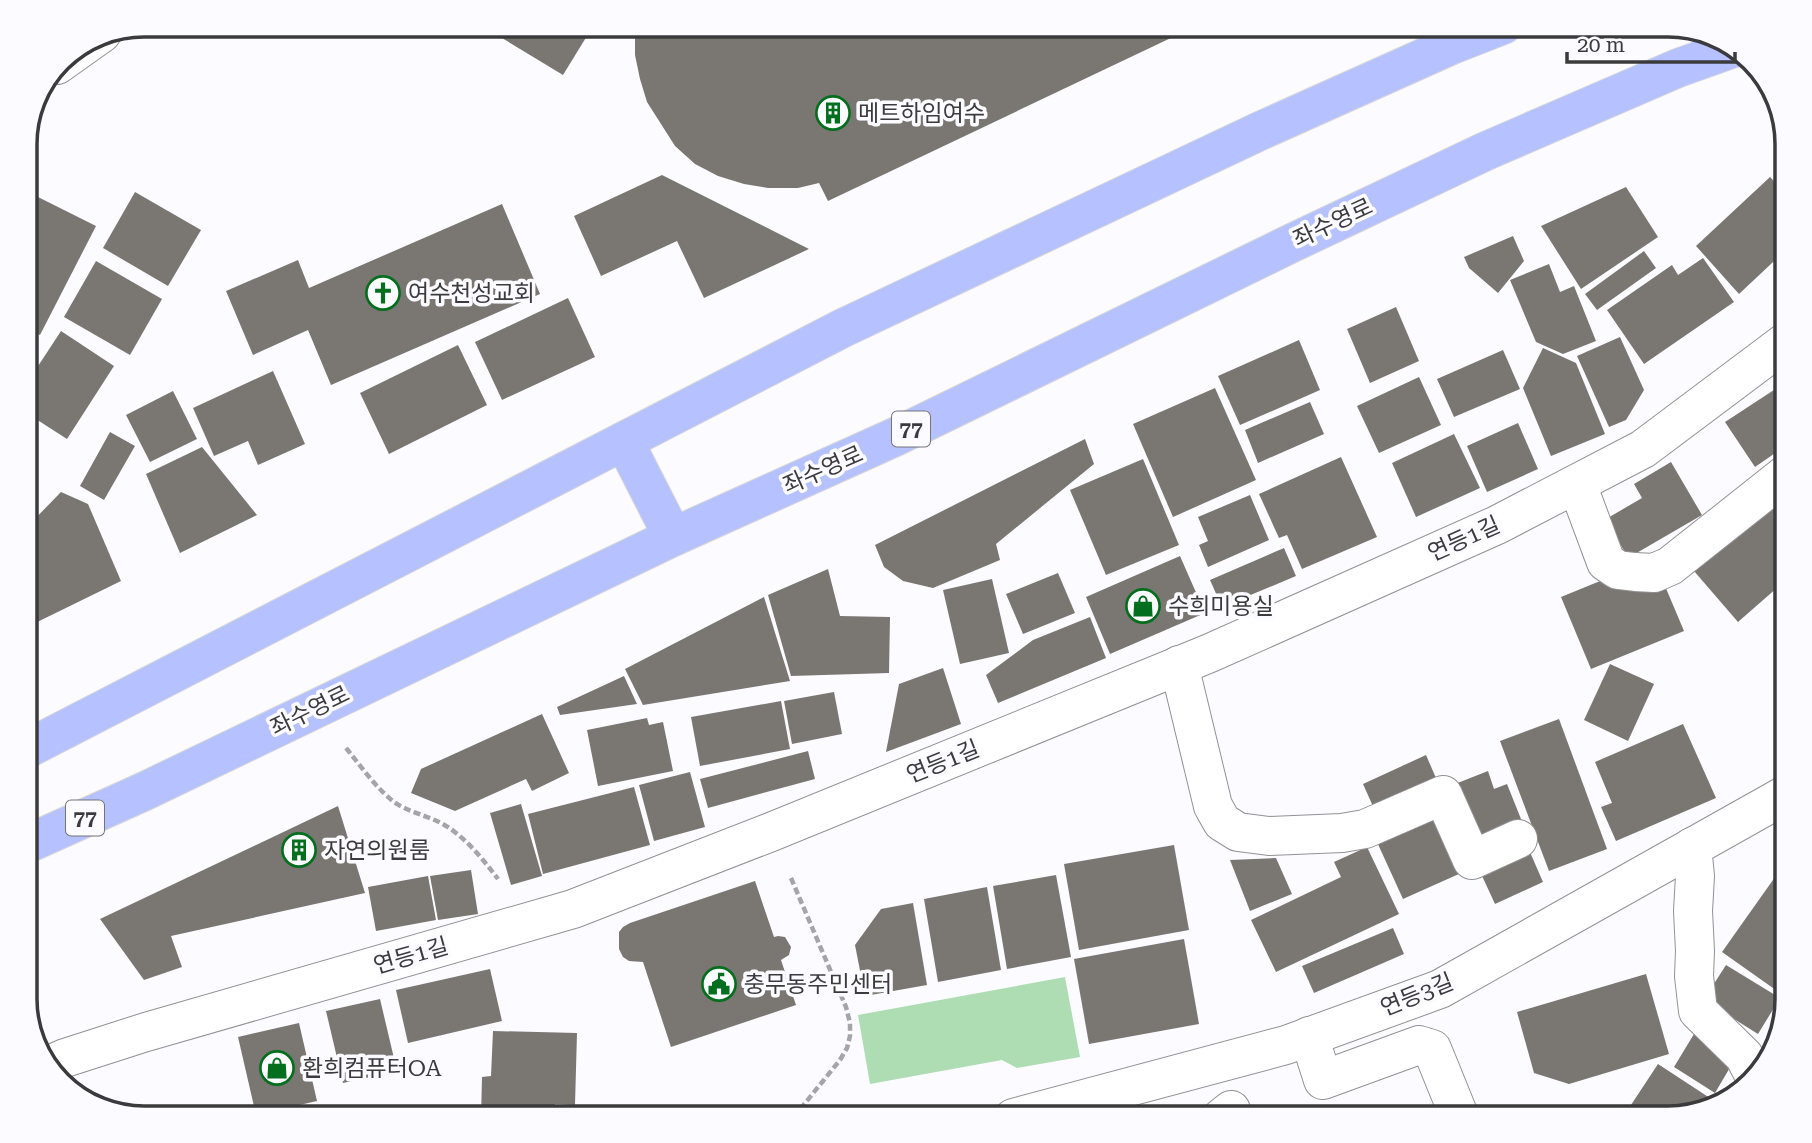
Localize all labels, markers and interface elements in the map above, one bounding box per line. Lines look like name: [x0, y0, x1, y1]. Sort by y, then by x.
scale bar: [1567, 21, 1735, 65]
text: 20 m: [1577, 33, 1625, 57]
building icon: 메트하임여수: [814, 94, 852, 132]
place label: 메트하임여수: [858, 100, 985, 127]
street label: 좌수영로: [1289, 193, 1377, 253]
church icon: 여수천성교회: [364, 274, 402, 312]
place label: 여수천성교회: [408, 280, 535, 307]
road number: 77: [892, 412, 930, 446]
street label: 좌수영로: [779, 440, 867, 500]
street label: 연등1길: [1424, 511, 1504, 567]
shop icon: 수희미용실: [1124, 587, 1162, 625]
place label: 수희미용실: [1168, 593, 1274, 620]
street label: 좌수영로: [266, 680, 354, 742]
street label: 연등1길: [903, 735, 983, 789]
road number: 77: [66, 800, 104, 836]
building icon: 자연의원룸: [280, 831, 318, 869]
place label: 자연의원룸: [324, 837, 430, 864]
street label: 연등1길: [371, 932, 451, 980]
public building icon: 충무동주민센터: [700, 965, 738, 1003]
street label: 연등3길: [1377, 968, 1457, 1022]
place label: 충무동주민센터: [744, 971, 892, 998]
shop icon: 환희컴퓨터OA: [258, 1049, 296, 1087]
place label: 환희컴퓨터OA: [302, 1055, 442, 1082]

